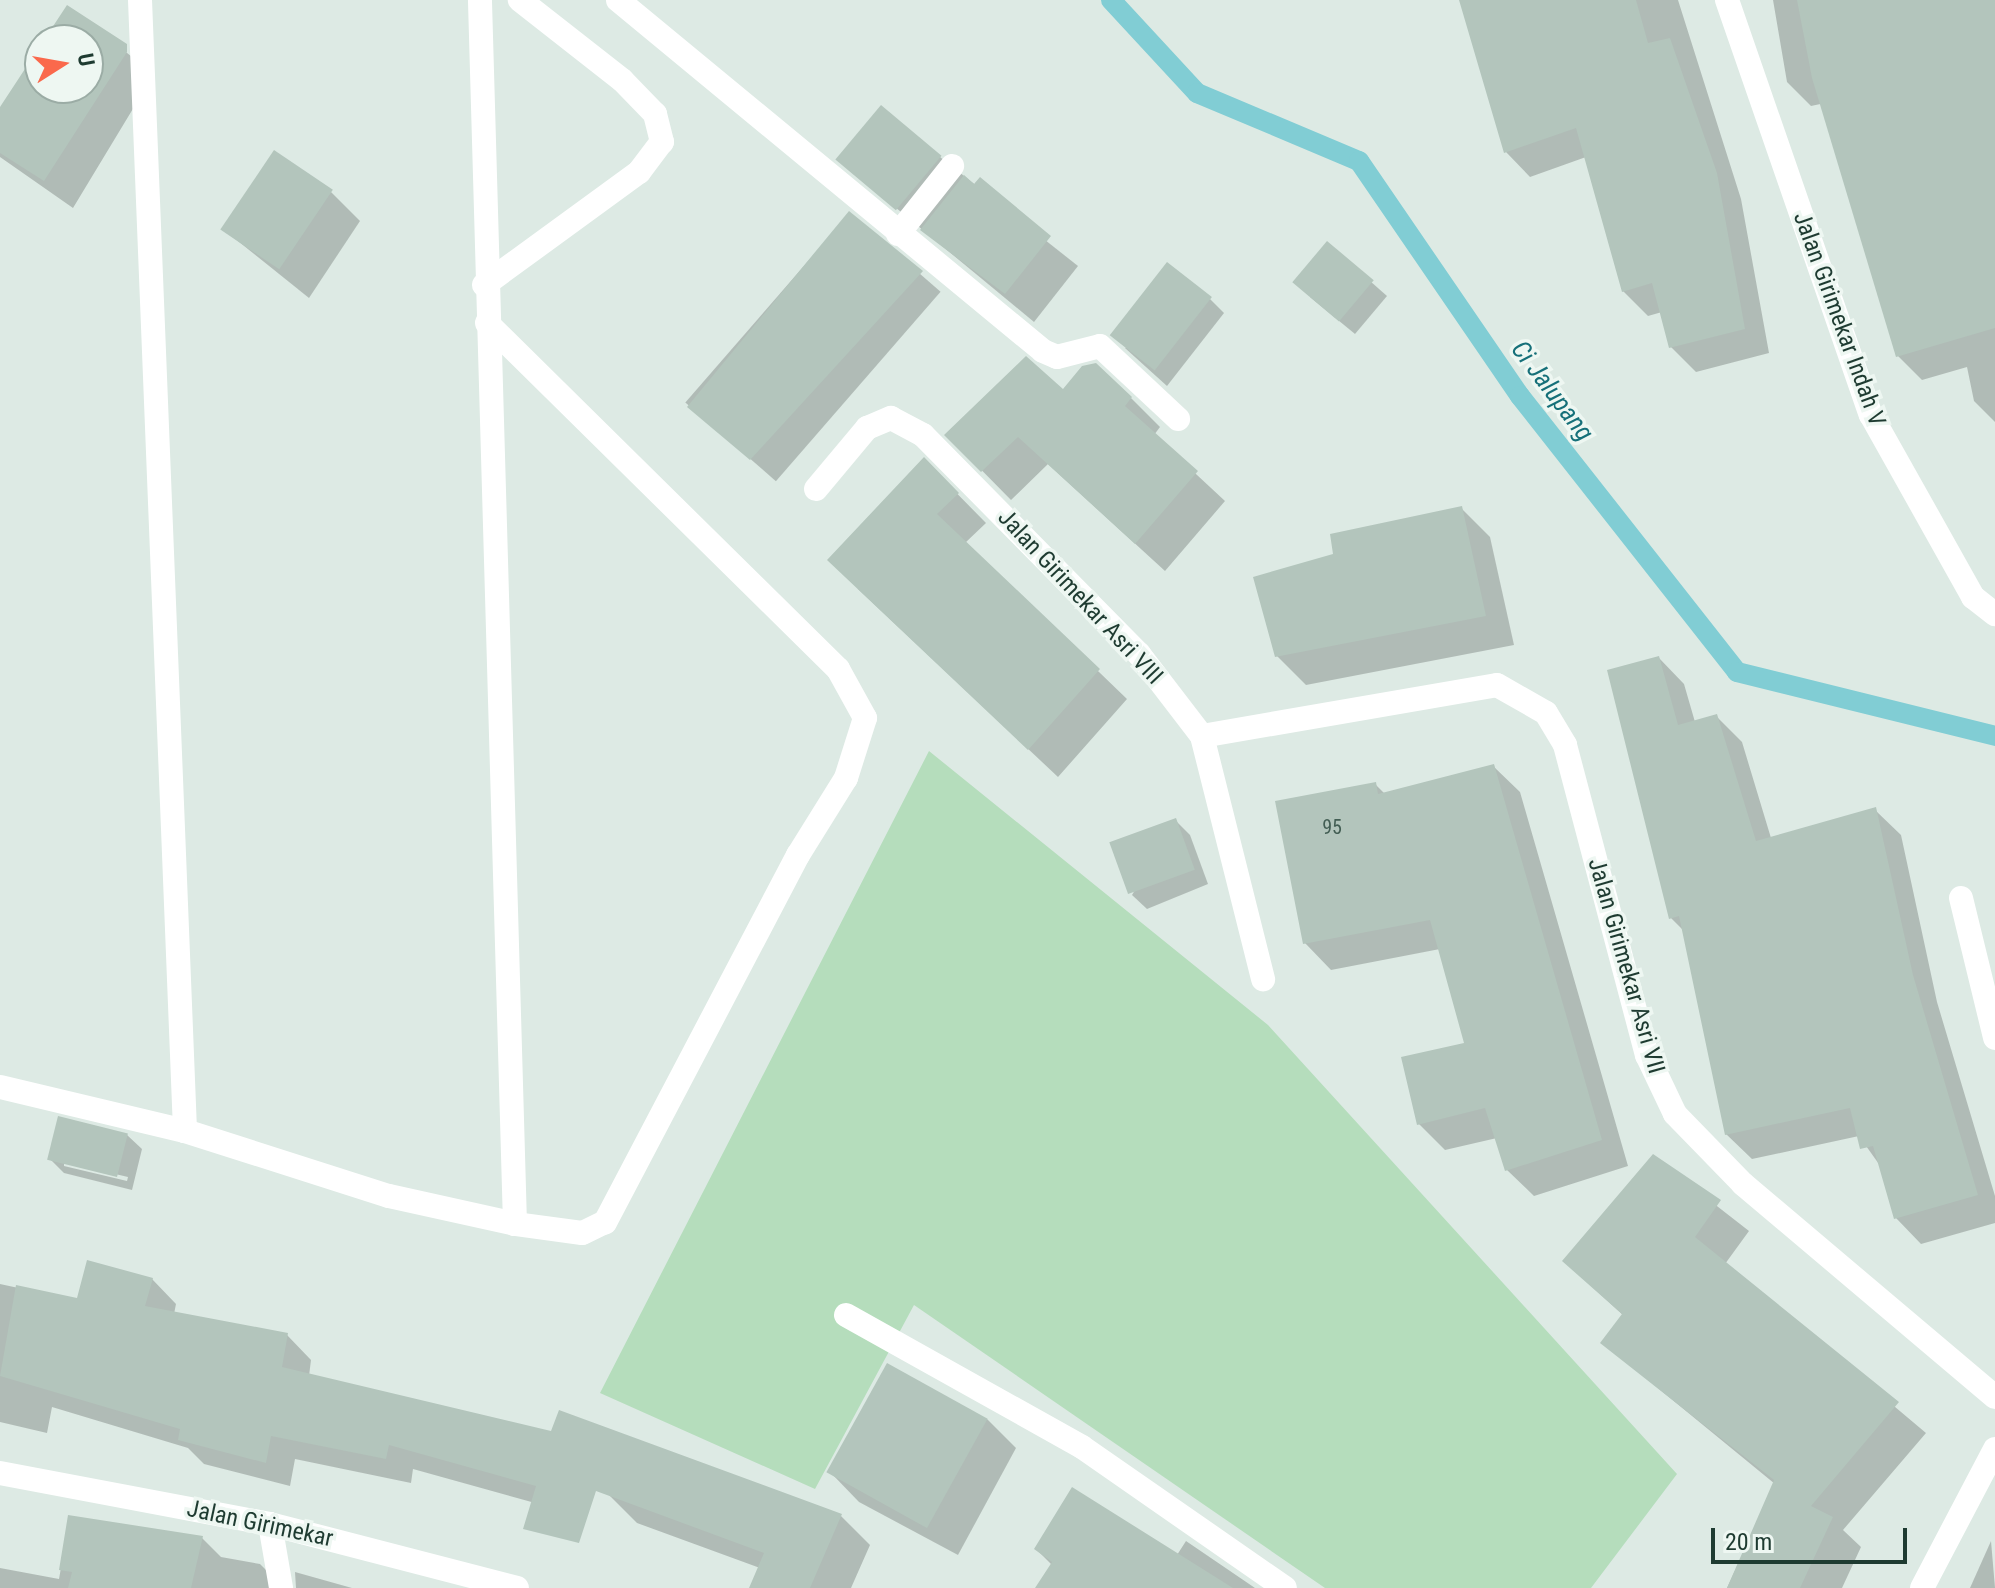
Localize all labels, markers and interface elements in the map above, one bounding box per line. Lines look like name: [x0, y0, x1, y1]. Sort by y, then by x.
north arrow: [24, 24, 104, 104]
text: U: [73, 51, 100, 68]
street label: Jalan Girimekar Indah V: [1787, 208, 1891, 430]
water label: Ci Jalupang: [1504, 335, 1600, 447]
street label: Jalan Girimekar Asri VIII: [991, 504, 1169, 690]
house number: 95: [1322, 815, 1342, 839]
street label: Jalan Girimekar Asri VII: [1581, 855, 1671, 1077]
street label: Jalan Girimekar: [184, 1494, 336, 1554]
scale bar: [1715, 1512, 1911, 1562]
text: 20 m: [1725, 1528, 1772, 1556]

